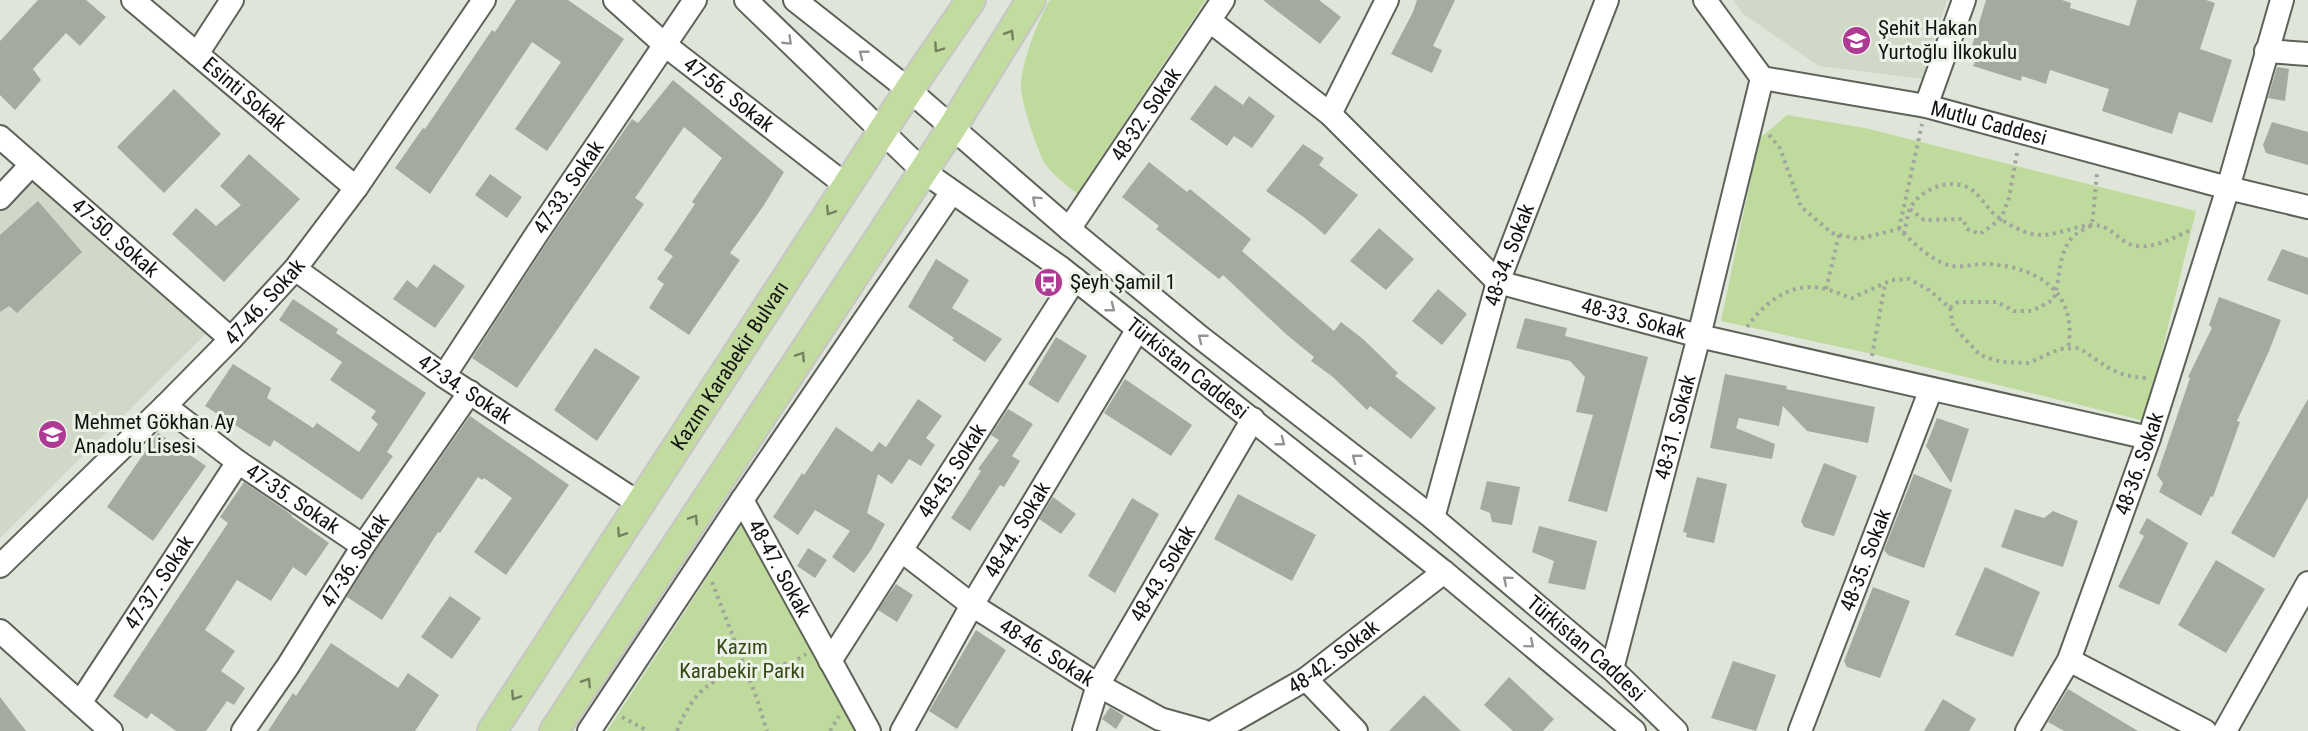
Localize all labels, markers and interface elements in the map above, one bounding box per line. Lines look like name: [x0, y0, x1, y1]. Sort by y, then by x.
place label: Şehit Hakan Yurtoğlu İlkokulu: [1878, 16, 2017, 64]
school or university icon: Şehit Hakan Yurtoğlu İlkokulu: [1841, 24, 1873, 56]
one-way arrow: [1003, 30, 1015, 40]
one-way arrow: [781, 33, 792, 44]
one-way arrow: [934, 42, 945, 53]
one-way arrow: [859, 50, 870, 61]
street label: Esinti Sokak: [198, 52, 292, 136]
street label: 47-56. Sokak: [679, 52, 779, 137]
street label: 48-32. Sokak: [1106, 63, 1186, 166]
street label: Mutlu Caddesi: [1928, 96, 2049, 150]
street label: 47-33. Sokak: [528, 136, 609, 239]
street label: 47-50. Sokak: [67, 193, 164, 282]
one-way arrow: [1032, 196, 1043, 207]
street label: 48-34. Sokak: [1480, 200, 1539, 309]
one-way arrow: [826, 205, 838, 215]
street label: 47-46. Sokak: [220, 254, 310, 350]
bus stop icon: Şeyh Şamil 1: [1033, 266, 1065, 298]
place label: Şeyh Şamil 1: [1070, 270, 1176, 294]
street label: Kazım Karabekir Bulvarı: [666, 277, 793, 454]
street label: 48-33. Sokak: [1579, 293, 1689, 344]
one-way arrow: [1105, 300, 1116, 311]
street label: Türkistan Caddesi: [1122, 313, 1253, 424]
one-way arrow: [1197, 335, 1208, 346]
street label: 47-34. Sokak: [413, 349, 517, 429]
one-way arrow: [794, 352, 805, 363]
street label: 48-31. Sokak: [1650, 372, 1701, 482]
street label: 48-36. Sokak: [2110, 409, 2169, 518]
place label: Mehmet Gökhan Ay Anadolu Lisesi: [74, 410, 235, 458]
school or university icon: Mehmet Gökhan Ay Anadolu Lisesi: [37, 418, 69, 450]
street label: 48-45. Sokak: [913, 419, 991, 523]
one-way arrow: [1274, 434, 1285, 445]
one-way arrow: [1351, 454, 1362, 465]
street label: 47-35. Sokak: [241, 459, 345, 539]
street label: 48-44. Sokak: [979, 477, 1056, 582]
street label: 48-35. Sokak: [1835, 505, 1896, 615]
street label: 47-36. Sokak: [316, 508, 394, 612]
one-way arrow: [687, 515, 698, 526]
street label: 48-47. Sokak: [743, 515, 816, 622]
street label: 48-43. Sokak: [1125, 521, 1201, 626]
one-way arrow: [617, 526, 628, 537]
street label: 47-37. Sokak: [119, 531, 199, 634]
one-way arrow: [1503, 577, 1514, 588]
street label: Türkistan Caddesi: [1522, 590, 1650, 706]
street label: 48-46. Sokak: [995, 614, 1099, 692]
street label: 48-42. Sokak: [1284, 615, 1384, 699]
park label: Kazım Karabekir Parkı: [679, 635, 805, 683]
one-way arrow: [1523, 637, 1534, 648]
one-way arrow: [579, 678, 591, 688]
one-way arrow: [510, 690, 522, 700]

